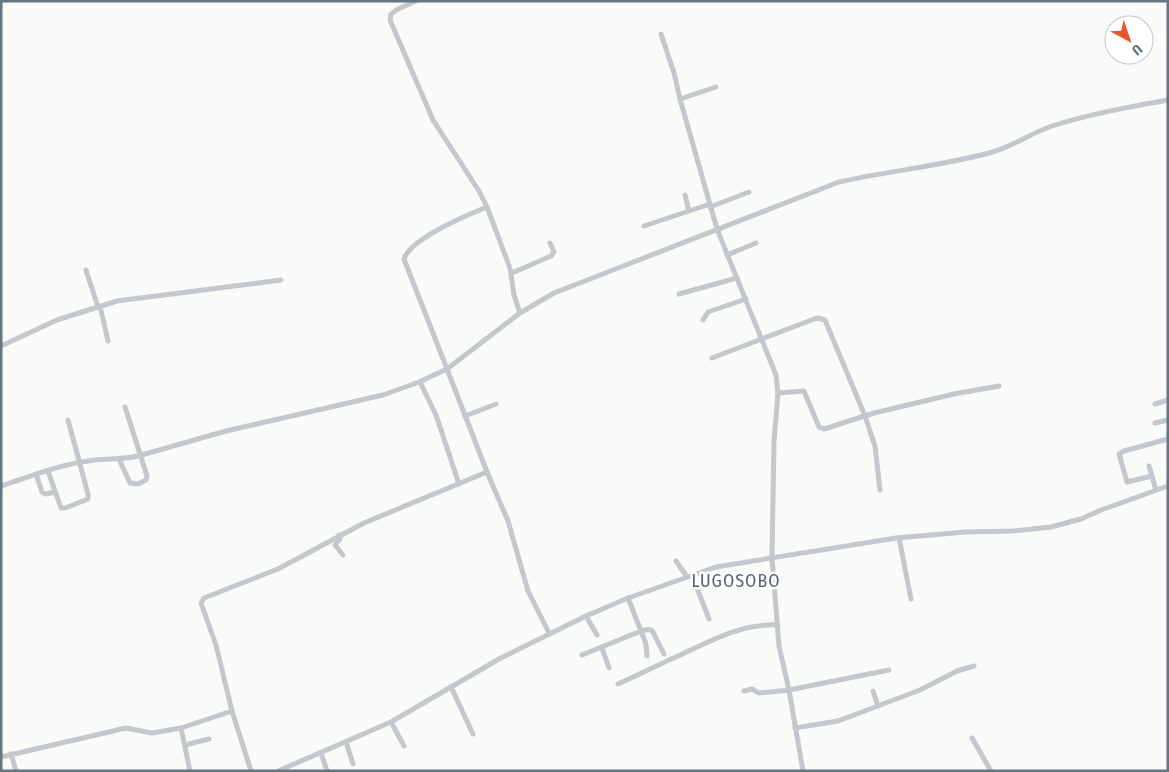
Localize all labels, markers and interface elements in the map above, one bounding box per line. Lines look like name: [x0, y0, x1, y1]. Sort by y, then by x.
north arrow: [1104, 15, 1154, 65]
text: U: [1128, 40, 1146, 59]
district label: LUGOSOBO: [691, 570, 781, 592]

